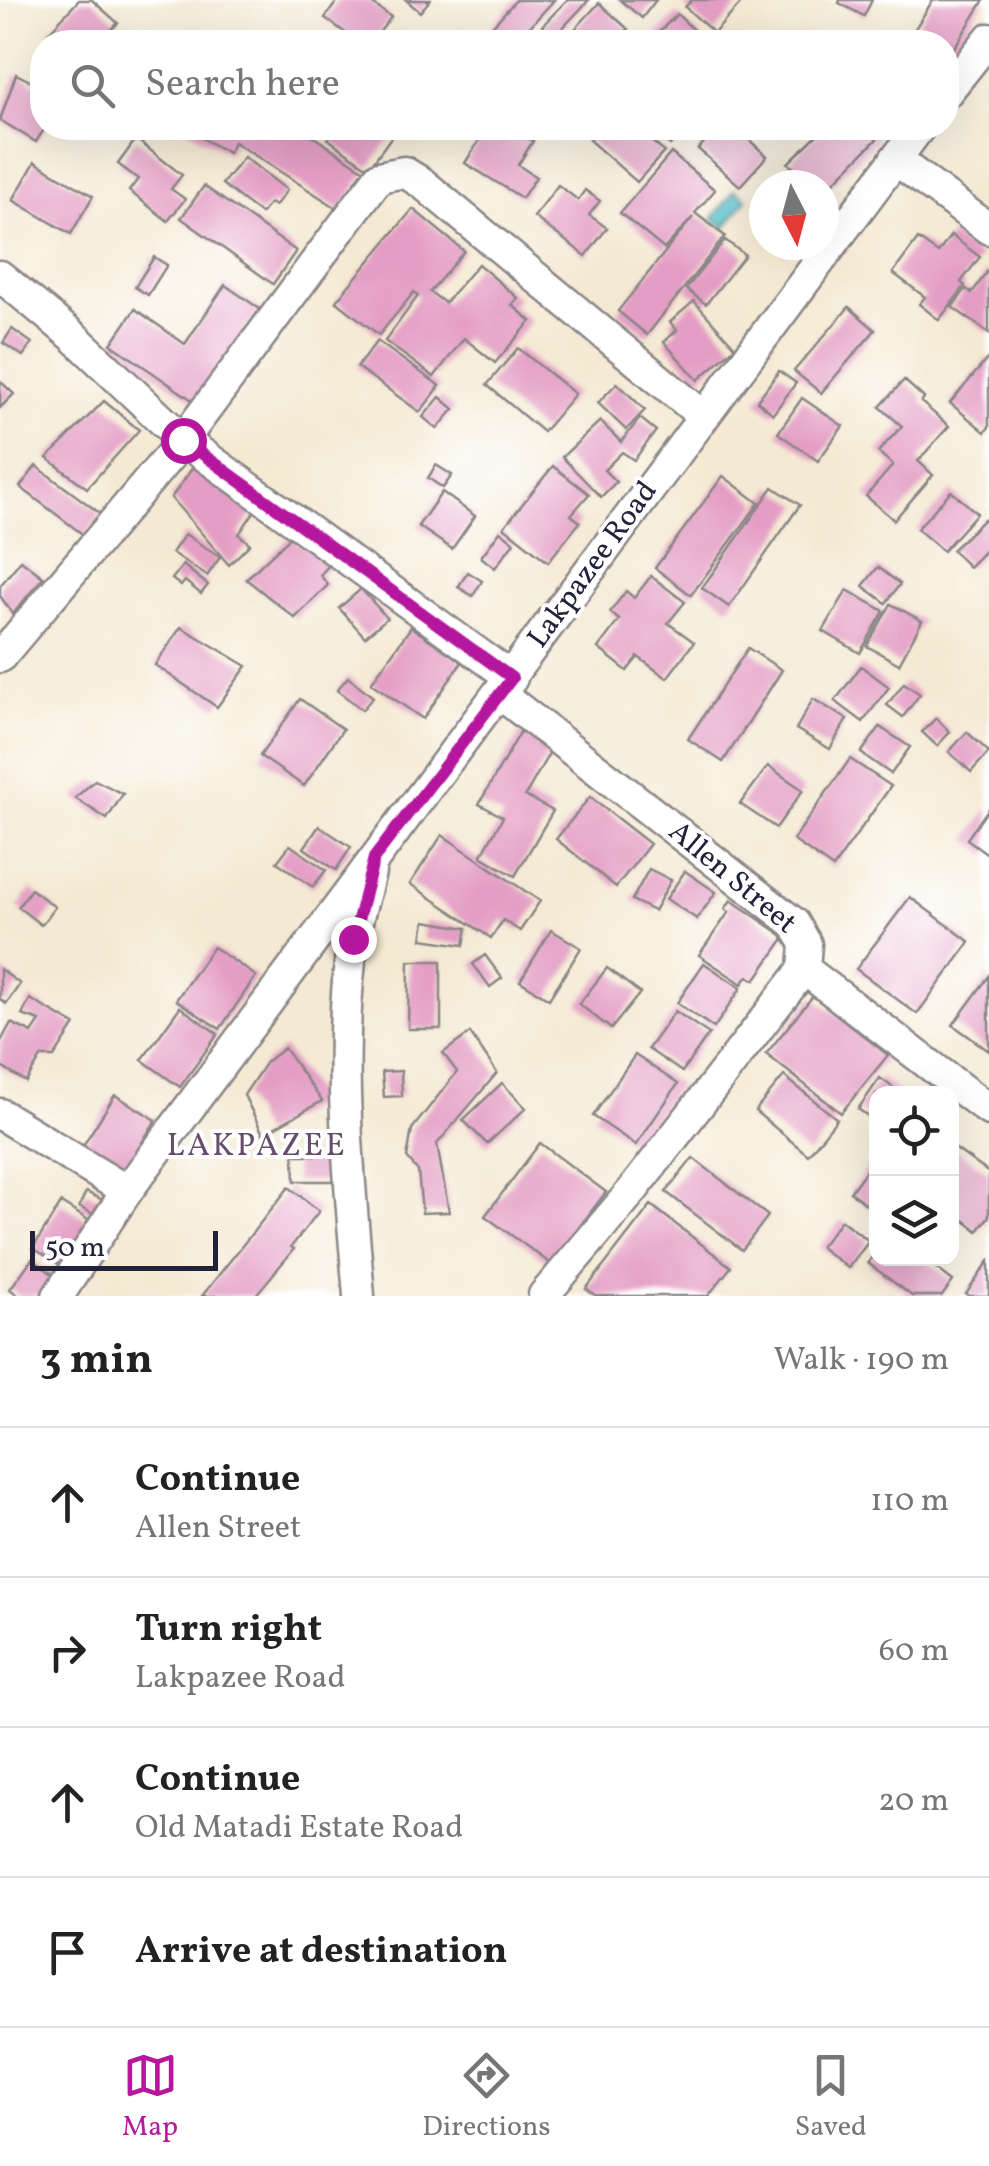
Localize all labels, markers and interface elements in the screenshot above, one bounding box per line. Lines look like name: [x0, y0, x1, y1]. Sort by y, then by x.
search box: [30, 30, 959, 140]
icon: search: [65, 58, 120, 113]
text: Search here: [145, 59, 340, 112]
north arrow: [749, 170, 839, 260]
route start: [161, 418, 207, 464]
street label: Lakpazee Road: [518, 473, 668, 657]
street label: Allen Street: [659, 812, 805, 944]
route end: [331, 917, 377, 963]
map controls: [869, 1086, 959, 1266]
button: locate: [869, 1086, 959, 1176]
district label: LAKPAZEE: [167, 1125, 347, 1169]
button: layers: [869, 1176, 959, 1266]
scale bar: [30, 1226, 218, 1270]
text: 50 m: [45, 1229, 105, 1268]
text: 3 min: [40, 1332, 153, 1391]
text: Walk · 190 m: [774, 1339, 949, 1383]
text: Continue: [135, 1454, 300, 1507]
icon: ahead: [40, 1475, 95, 1530]
text: 110 m: [870, 1480, 949, 1524]
text: Allen Street: [135, 1507, 301, 1551]
text: Turn right: [135, 1604, 322, 1657]
icon: right: [40, 1625, 95, 1680]
text: 60 m: [879, 1630, 949, 1674]
text: Lakpazee Road: [135, 1657, 346, 1701]
text: Continue: [135, 1754, 300, 1807]
icon: ahead: [40, 1775, 95, 1830]
text: 20 m: [878, 1780, 949, 1824]
text: Old Matadi Estate Road: [135, 1807, 463, 1851]
icon: arrive: [40, 1925, 95, 1980]
text: Arrive at destination: [135, 1926, 508, 1979]
tab: Map: [122, 2048, 178, 2147]
tab: Directions: [422, 2048, 551, 2147]
tab: Saved: [795, 2048, 867, 2147]

